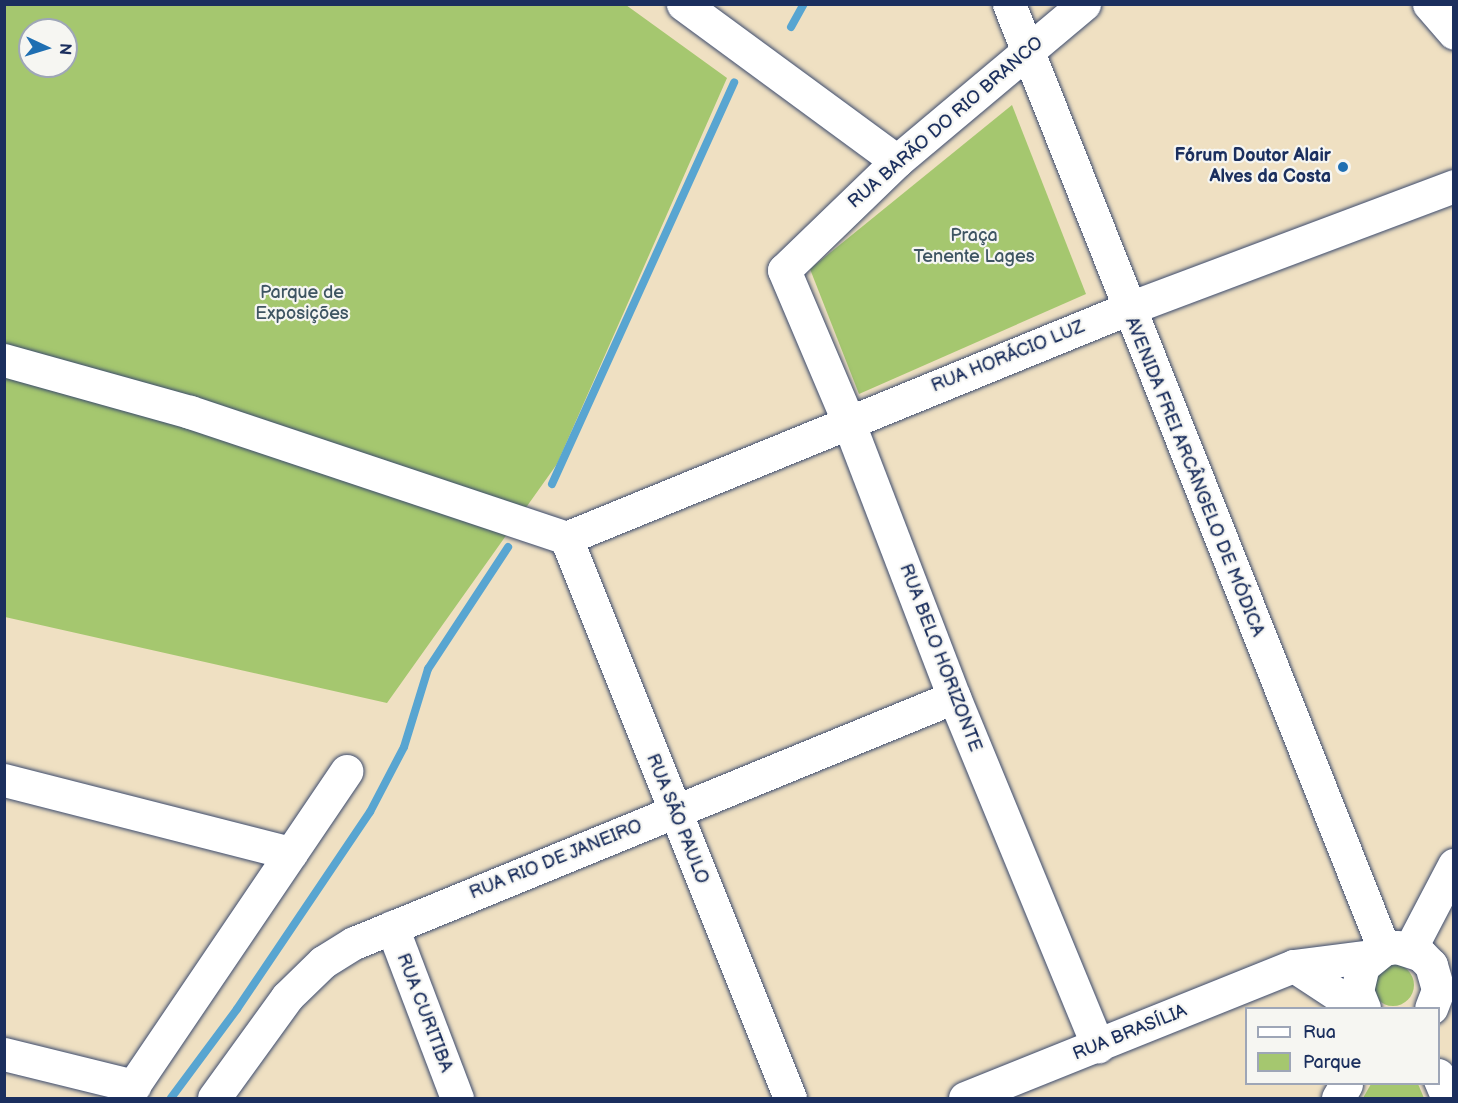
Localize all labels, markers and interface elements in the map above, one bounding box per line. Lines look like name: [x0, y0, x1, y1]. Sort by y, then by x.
north arrow: [18, 18, 78, 78]
street label: RUA BARÃO DO RIO BRANCO: [844, 33, 1048, 213]
text: N: [55, 42, 74, 56]
place label: Fórum Doutor Alair Alves da Costa: [1175, 146, 1331, 188]
marker: Fórum Doutor Alair Alves da Costa: [1336, 160, 1350, 174]
park label: Praça Tenente Lages: [913, 226, 1035, 268]
park label: Parque de Exposições: [255, 283, 349, 326]
street label: AVENIDA FREI ARCÂNGELO DE MÓDICA: [1120, 314, 1268, 640]
street label: RUA HORÁCIO LUZ: [928, 316, 1088, 398]
street label: RUA BELO HORIZONTE: [894, 561, 986, 755]
street label: RUA SÃO PAULO: [641, 751, 713, 887]
street label: RUA RIO DE JANEIRO: [466, 815, 646, 905]
street label: RUA CURITIBA: [391, 951, 457, 1075]
street label: RUA BRASÍLIA: [1070, 1000, 1190, 1066]
legend: [1245, 1007, 1440, 1085]
text: Rua: [1303, 1022, 1336, 1043]
text: Parque: [1303, 1052, 1361, 1073]

